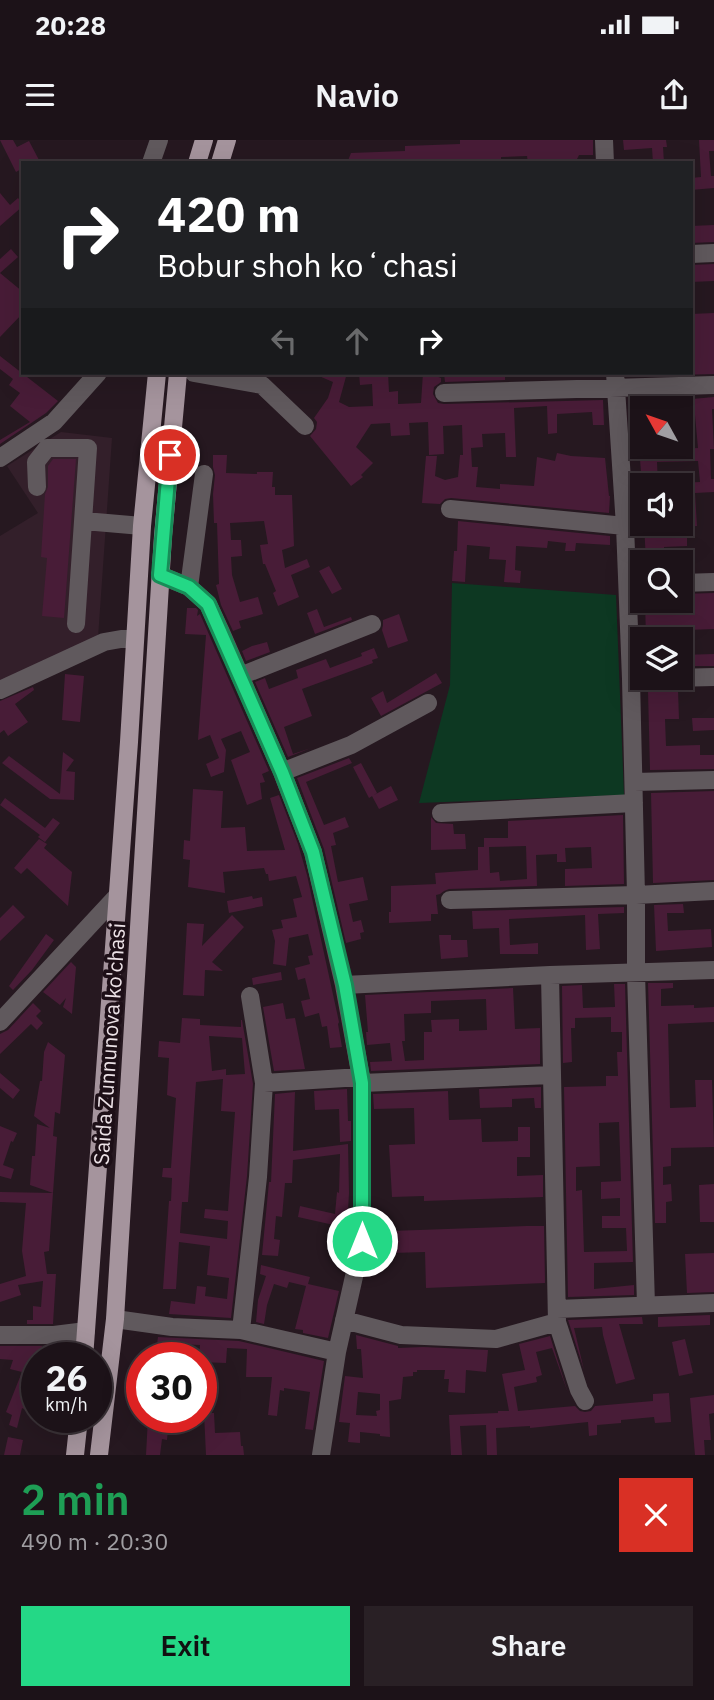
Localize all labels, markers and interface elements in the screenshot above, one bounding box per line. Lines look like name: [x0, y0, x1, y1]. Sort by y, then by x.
text: 20:28: [35, 8, 106, 42]
text: Navio: [315, 74, 399, 116]
icon: menu: [21, 76, 59, 114]
icon: share: [655, 76, 693, 114]
text: 420 m: [157, 182, 301, 245]
icon: right: [42, 189, 133, 280]
text: Bobur shoh koʻchasi: [157, 244, 458, 286]
icon: left: [265, 322, 303, 360]
icon: ahead: [338, 322, 376, 360]
icon: right: [411, 322, 449, 360]
north arrow: [630, 396, 693, 458]
map controls: [630, 396, 693, 690]
pin: [140, 425, 200, 485]
icon: arrive: [151, 436, 189, 474]
button: sound: [630, 473, 693, 536]
button: search: [630, 550, 693, 613]
button: layers: [630, 627, 693, 690]
street label: Saida Zunnunova ko'chasi: [87, 922, 131, 1166]
position arrow: [325, 1204, 399, 1278]
speed limit sign: 30: [126, 1342, 217, 1433]
text: 26: [45, 1355, 88, 1401]
text: km/h: [45, 1393, 88, 1416]
text: 2 min: [21, 1472, 130, 1527]
button: close: [619, 1478, 693, 1552]
text: 490 m · 20:30: [21, 1526, 168, 1556]
button: Exit: [21, 1606, 350, 1686]
button: Share: [364, 1606, 693, 1686]

